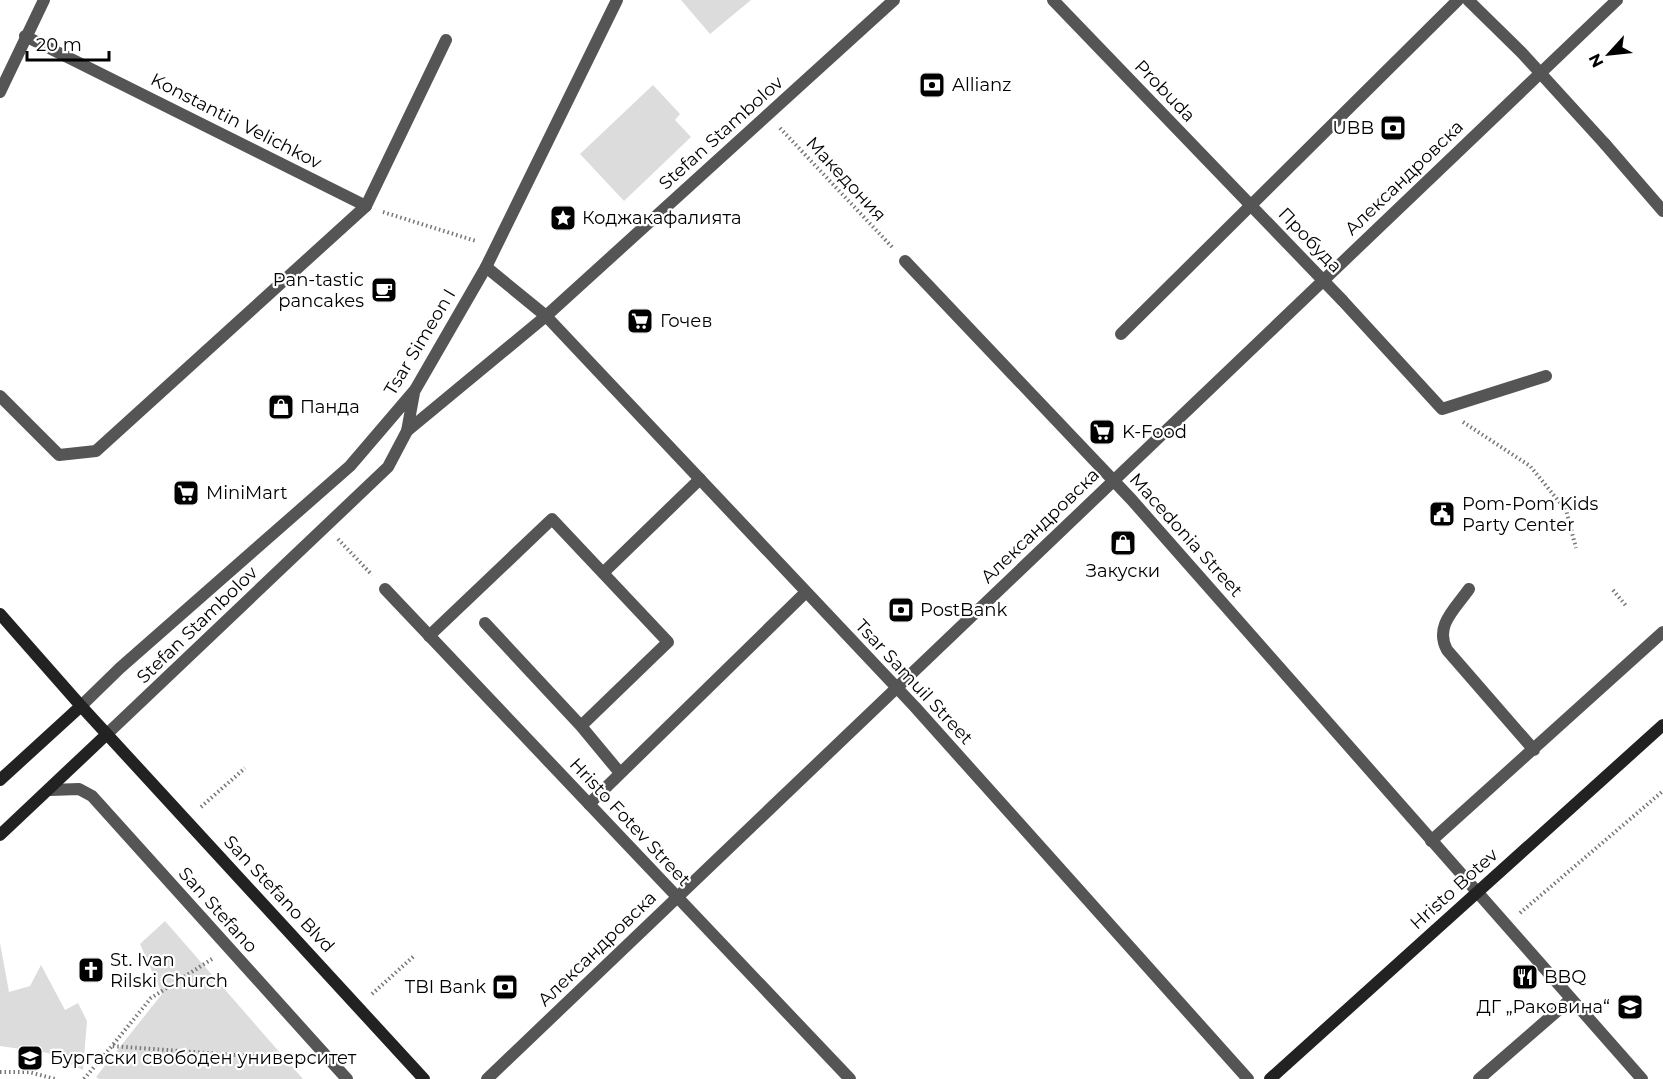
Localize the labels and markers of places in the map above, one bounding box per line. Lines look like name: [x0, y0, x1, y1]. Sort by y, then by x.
bank icon: Allianz: [917, 70, 947, 100]
place label: Allianz: [952, 74, 1011, 96]
bank icon: UBB: [1378, 113, 1408, 143]
place label: UBB: [1333, 117, 1374, 139]
place icon: Коджакафалията: [548, 203, 578, 233]
place label: Коджакафалията: [582, 207, 741, 229]
place label: Pan-tastic pancakes: [273, 269, 364, 312]
cafe icon: Pan-tastic pancakes: [369, 275, 399, 305]
supermarket icon: Гочев: [625, 306, 655, 336]
place label: Гочев: [660, 310, 712, 332]
shop icon: Панда: [266, 392, 296, 422]
place label: Панда: [300, 396, 360, 418]
supermarket icon: K-Food: [1087, 417, 1117, 447]
place label: K-Food: [1122, 421, 1187, 443]
supermarket icon: MiniMart: [171, 478, 201, 508]
place label: MiniMart: [206, 482, 288, 504]
place label: Pom-Pom Kids Party Center: [1462, 493, 1599, 536]
public building icon: Pom-Pom Kids Party Center: [1427, 499, 1457, 529]
shop icon: Закуски: [1108, 528, 1138, 558]
place label: Закуски: [1086, 560, 1160, 582]
bank icon: PostBank: [886, 595, 916, 625]
place label: PostBank: [920, 599, 1007, 621]
place label: St. Ivan Rilski Church: [110, 949, 228, 992]
church icon: St. Ivan Rilski Church: [76, 955, 106, 985]
restaurant icon: BBQ: [1510, 962, 1540, 992]
place label: BBQ: [1544, 966, 1586, 988]
bank icon: TBI Bank: [490, 972, 520, 1002]
place label: TBI Bank: [405, 976, 486, 998]
school or university icon: ДГ „Раковина“: [1615, 992, 1645, 1022]
place label: ДГ „Раковина“: [1476, 996, 1610, 1018]
school or university icon: Бургаски свободен университет: [15, 1043, 45, 1073]
place label: Бургаски свободен университет: [50, 1047, 357, 1069]

